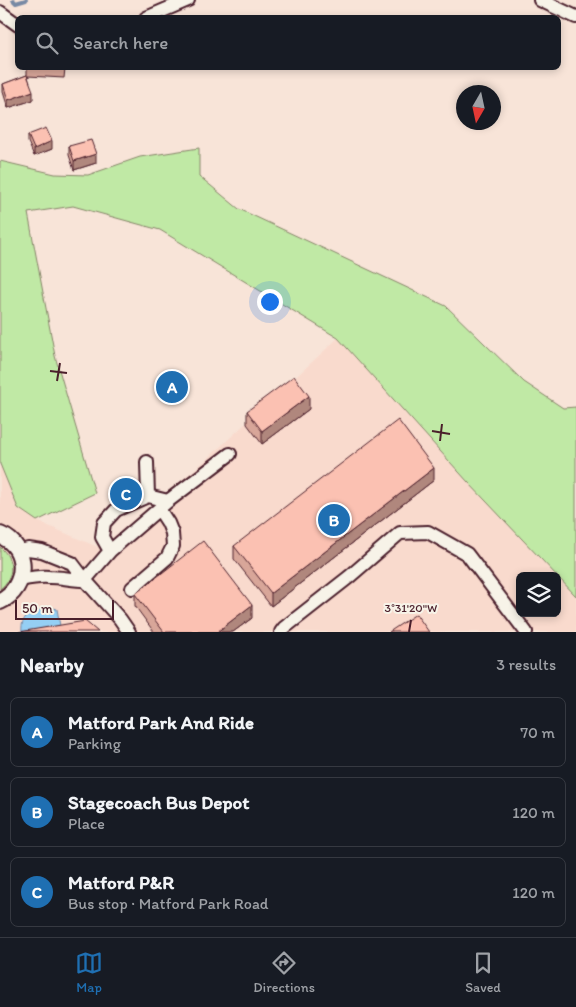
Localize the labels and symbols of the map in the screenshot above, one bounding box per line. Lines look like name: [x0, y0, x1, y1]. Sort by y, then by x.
north arrow: [456, 85, 501, 130]
your location: [257, 289, 283, 315]
pin: A: [156, 368, 188, 406]
pin: C: [110, 475, 142, 513]
pin: B: [318, 501, 350, 539]
scale bar: [15, 597, 114, 620]
text: 3°31'20"W: [385, 601, 437, 615]

